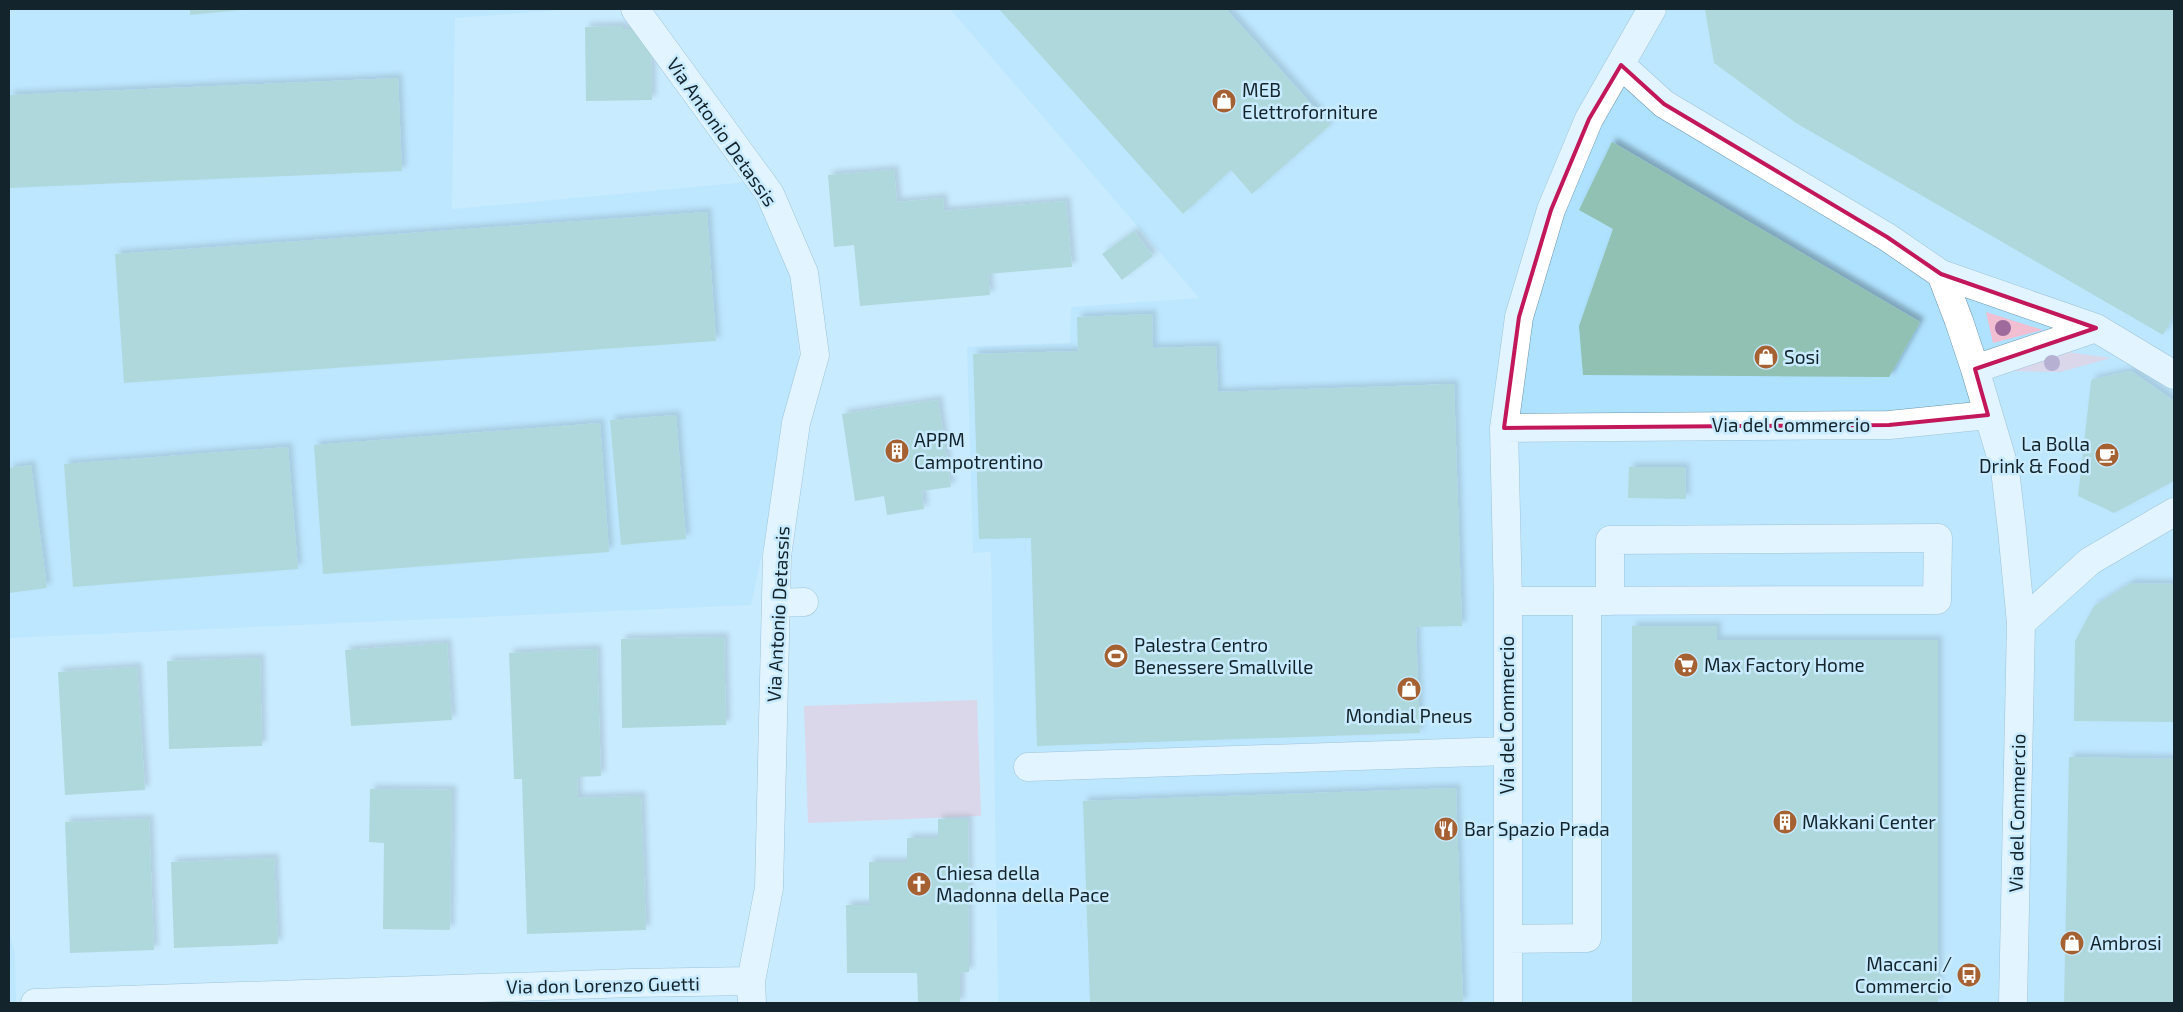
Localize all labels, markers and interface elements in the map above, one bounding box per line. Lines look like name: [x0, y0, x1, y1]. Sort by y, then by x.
street label: Via Antonio Detassis: [662, 53, 782, 211]
place label: MEB Elettroforniture: [1242, 78, 1378, 123]
shop icon: MEB Elettroforniture: [1211, 88, 1237, 114]
shop icon: Sosi: [1753, 344, 1779, 370]
place label: Sosi: [1784, 345, 1820, 368]
street label: Via del Commercio: [1712, 413, 1870, 436]
place label: APPM Campotrentino: [914, 428, 1043, 473]
place label: La Bolla Drink & Food: [1979, 432, 2090, 477]
building icon: APPM Campotrentino: [884, 438, 910, 464]
cafe icon: La Bolla Drink & Food: [2094, 442, 2120, 468]
street label: Via Antonio Detassis: [761, 525, 794, 703]
place label: Palestra Centro Benessere Smallville: [1134, 633, 1313, 678]
street label: Via del Commercio: [1495, 636, 1518, 794]
sports icon: Palestra Centro Benessere Smallville: [1103, 643, 1129, 669]
supermarket icon: Max Factory Home: [1673, 652, 1699, 678]
place label: Max Factory Home: [1704, 653, 1865, 676]
shop icon: Mondial Pneus: [1396, 676, 1422, 702]
place label: Mondial Pneus: [1346, 704, 1472, 727]
street label: Via del Commercio: [2004, 733, 2029, 893]
building icon: Makkani Center: [1772, 809, 1798, 835]
place label: Makkani Center: [1802, 810, 1936, 833]
restaurant icon: Bar Spazio Prada: [1433, 816, 1459, 842]
place label: Bar Spazio Prada: [1464, 817, 1610, 840]
place label: Chiesa della Madonna della Pace: [936, 861, 1109, 906]
church icon: Chiesa della Madonna della Pace: [906, 871, 932, 897]
shop icon: Ambrosi: [2059, 930, 2085, 956]
place label: Ambrosi: [2090, 931, 2162, 954]
place label: Maccani / Commercio: [1855, 952, 1952, 997]
bus stop icon: Maccani / Commercio: [1956, 962, 1982, 988]
street label: Via don Lorenzo Guetti: [506, 971, 700, 998]

